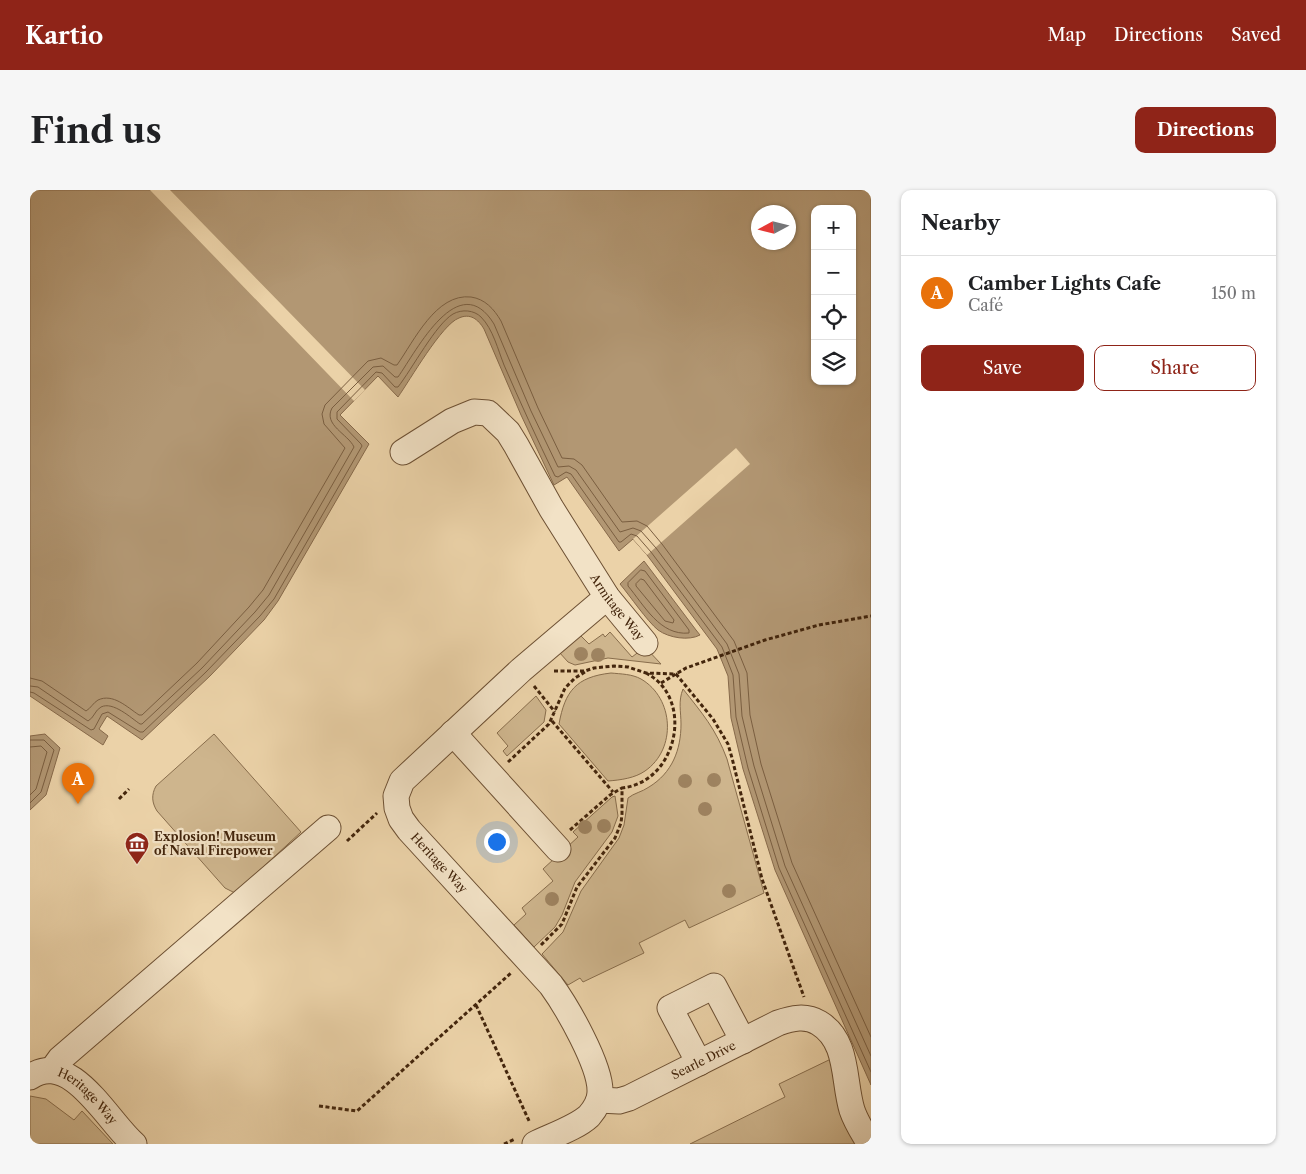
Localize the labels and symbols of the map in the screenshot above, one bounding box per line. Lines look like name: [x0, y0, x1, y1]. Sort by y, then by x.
north arrow: [751, 205, 796, 250]
street label: Armitage Way: [587, 570, 648, 643]
pin: A: [62, 763, 94, 804]
place label: Explosion! Museum of Naval Firepower: [154, 829, 276, 858]
your location: [484, 829, 510, 855]
street label: Heritage Way: [408, 830, 471, 896]
museum icon: Explosion! Museum of Naval Firepower: [124, 831, 150, 865]
street label: Searle Drive: [669, 1037, 738, 1082]
street label: Heritage Way: [56, 1064, 121, 1127]

